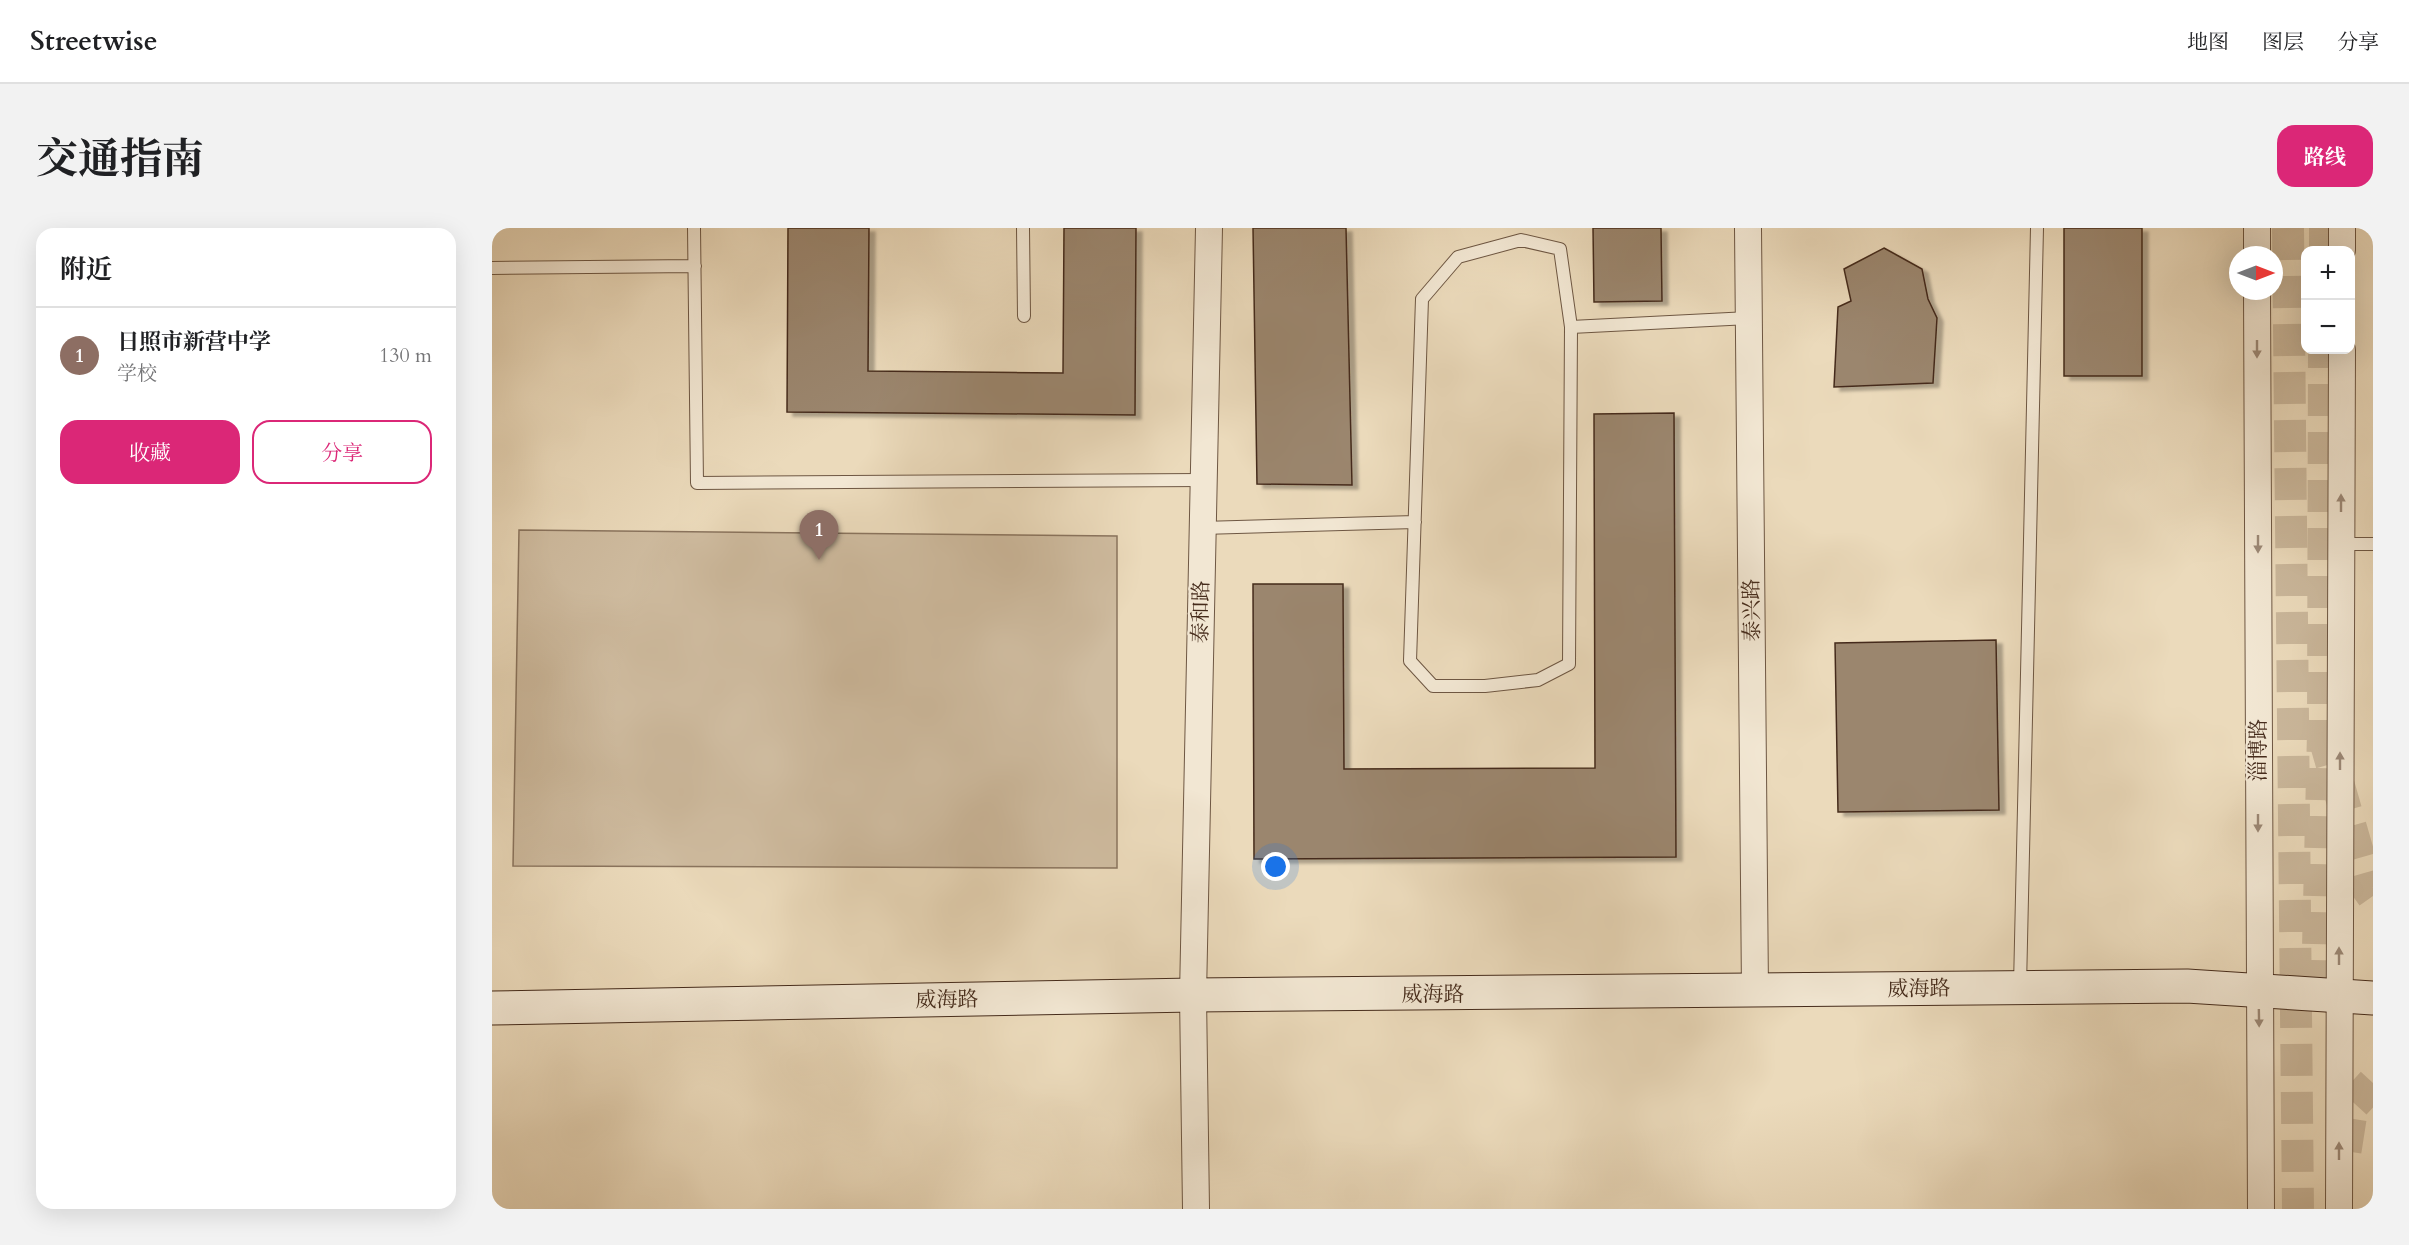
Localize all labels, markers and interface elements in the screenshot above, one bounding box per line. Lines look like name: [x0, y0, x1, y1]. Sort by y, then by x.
text: Streetwise: [30, 22, 158, 60]
text: 地图: [2187, 28, 2229, 57]
text: 图层: [2262, 28, 2304, 57]
text: 分享: [2337, 28, 2379, 57]
button: 路线: [2277, 125, 2373, 187]
text: 交通指南: [36, 131, 204, 188]
north arrow: [2229, 246, 2283, 300]
map controls: [2301, 246, 2355, 354]
button: +: [2301, 246, 2355, 300]
text: 附近: [60, 252, 112, 287]
button: −: [2301, 300, 2355, 354]
text: 日照市新营中学: [117, 327, 271, 357]
one-way arrow: [2252, 340, 2262, 359]
text: 1: [74, 342, 85, 369]
text: 130 m: [379, 342, 432, 369]
text: 学校: [117, 360, 157, 387]
button: 收藏: [60, 420, 240, 484]
button: 分享: [252, 420, 432, 484]
one-way arrow: [2336, 493, 2346, 512]
pin: 1: [800, 510, 838, 560]
one-way arrow: [2253, 535, 2263, 554]
street label: 泰兴路: [1737, 578, 1767, 642]
street label: 泰和路: [1186, 580, 1216, 644]
street label: 淄博路: [2244, 719, 2273, 782]
one-way arrow: [2335, 751, 2345, 770]
one-way arrow: [2253, 814, 2263, 833]
your location: [1261, 852, 1290, 881]
one-way arrow: [2334, 946, 2344, 965]
street label: 威海路: [1887, 974, 1951, 1004]
street label: 威海路: [1402, 980, 1465, 1009]
street label: 威海路: [915, 985, 979, 1015]
one-way arrow: [2254, 1009, 2264, 1028]
one-way arrow: [2334, 1141, 2344, 1160]

